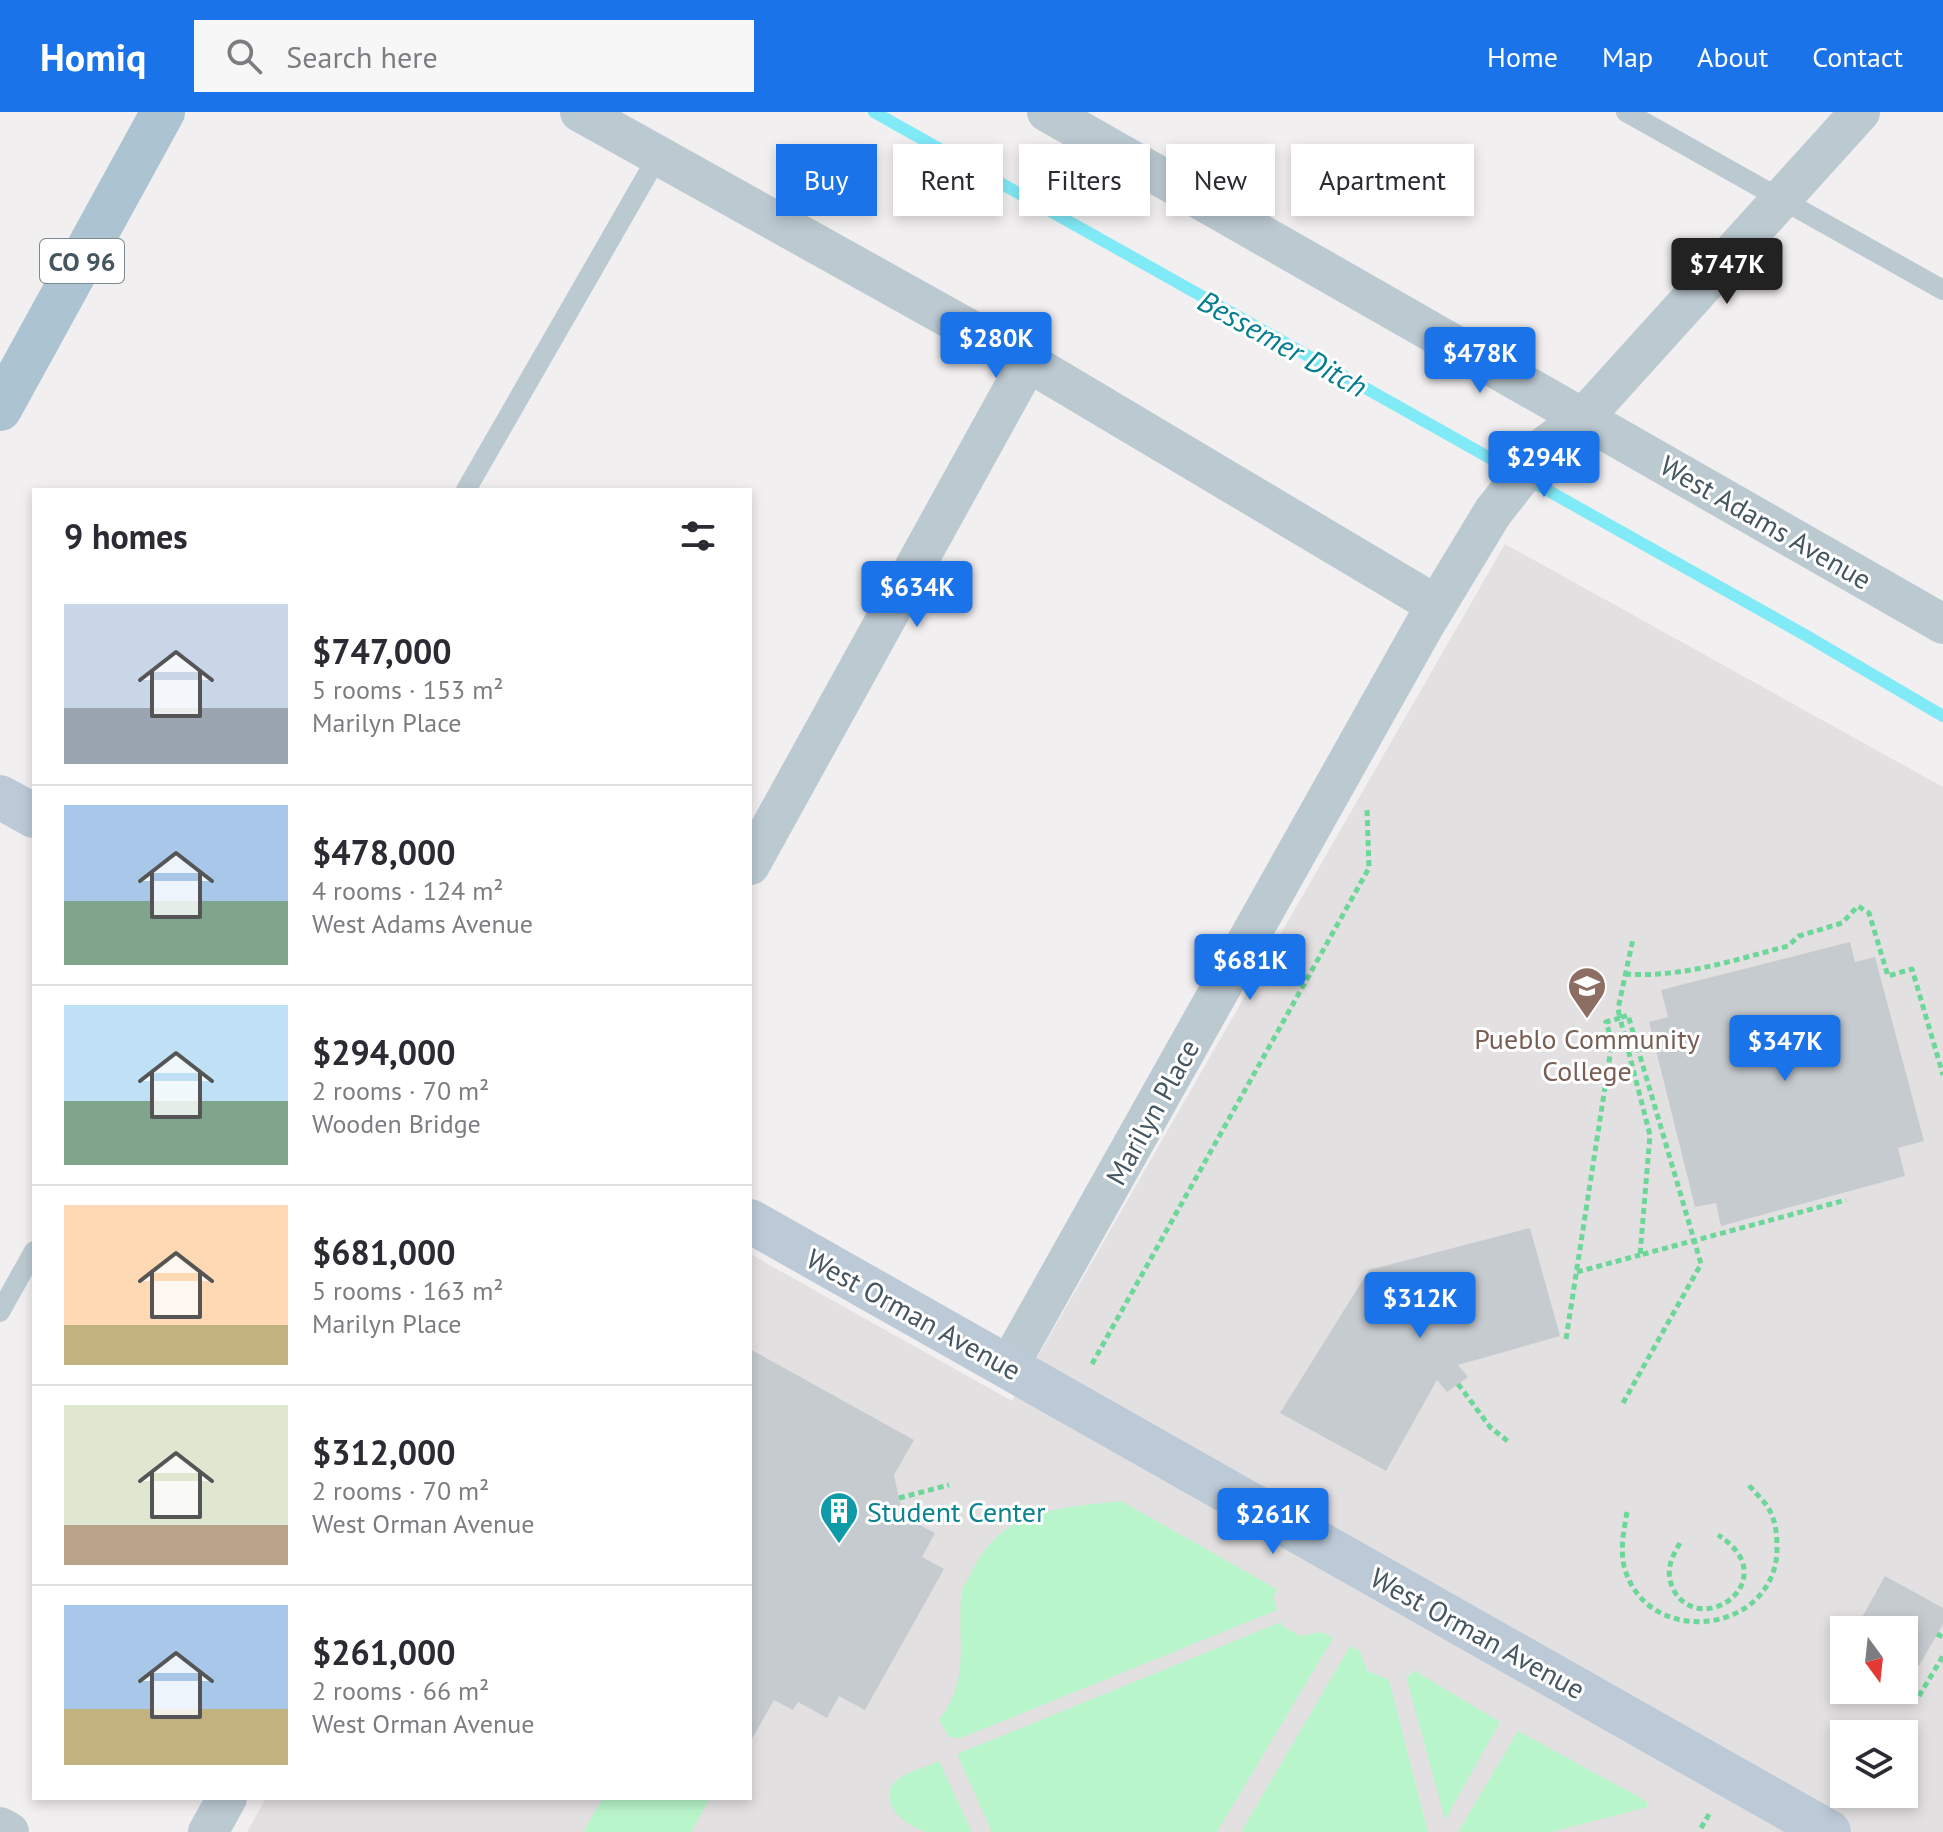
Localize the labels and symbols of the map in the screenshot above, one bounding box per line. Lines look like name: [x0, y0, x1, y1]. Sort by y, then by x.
pin: $747K: [1671, 238, 1783, 306]
road number: CO 96: [40, 239, 124, 283]
water label: Bessemer Ditch: [1192, 281, 1374, 405]
pin: $280K: [940, 312, 1052, 380]
pin: $478K: [1424, 327, 1536, 395]
pin: $294K: [1488, 431, 1600, 499]
street label: West Adams Avenue: [1654, 446, 1878, 598]
pin: $634K: [861, 561, 973, 629]
pin: $681K: [1194, 934, 1306, 1002]
school or university icon: Pueblo Community College: [1566, 965, 1608, 1020]
pin: $347K: [1729, 1015, 1841, 1083]
place label: Pueblo Community College: [1474, 1020, 1700, 1089]
street label: Marilyn Place: [1097, 1033, 1207, 1191]
street label: West Orman Avenue: [800, 1240, 1028, 1388]
pin: $312K: [1364, 1272, 1476, 1340]
pin: $261K: [1217, 1488, 1329, 1556]
building icon: Student Center: [818, 1490, 860, 1545]
place label: Student Center: [867, 1493, 1046, 1530]
street label: West Orman Avenue: [1364, 1559, 1592, 1707]
north arrow: [1830, 1616, 1918, 1704]

